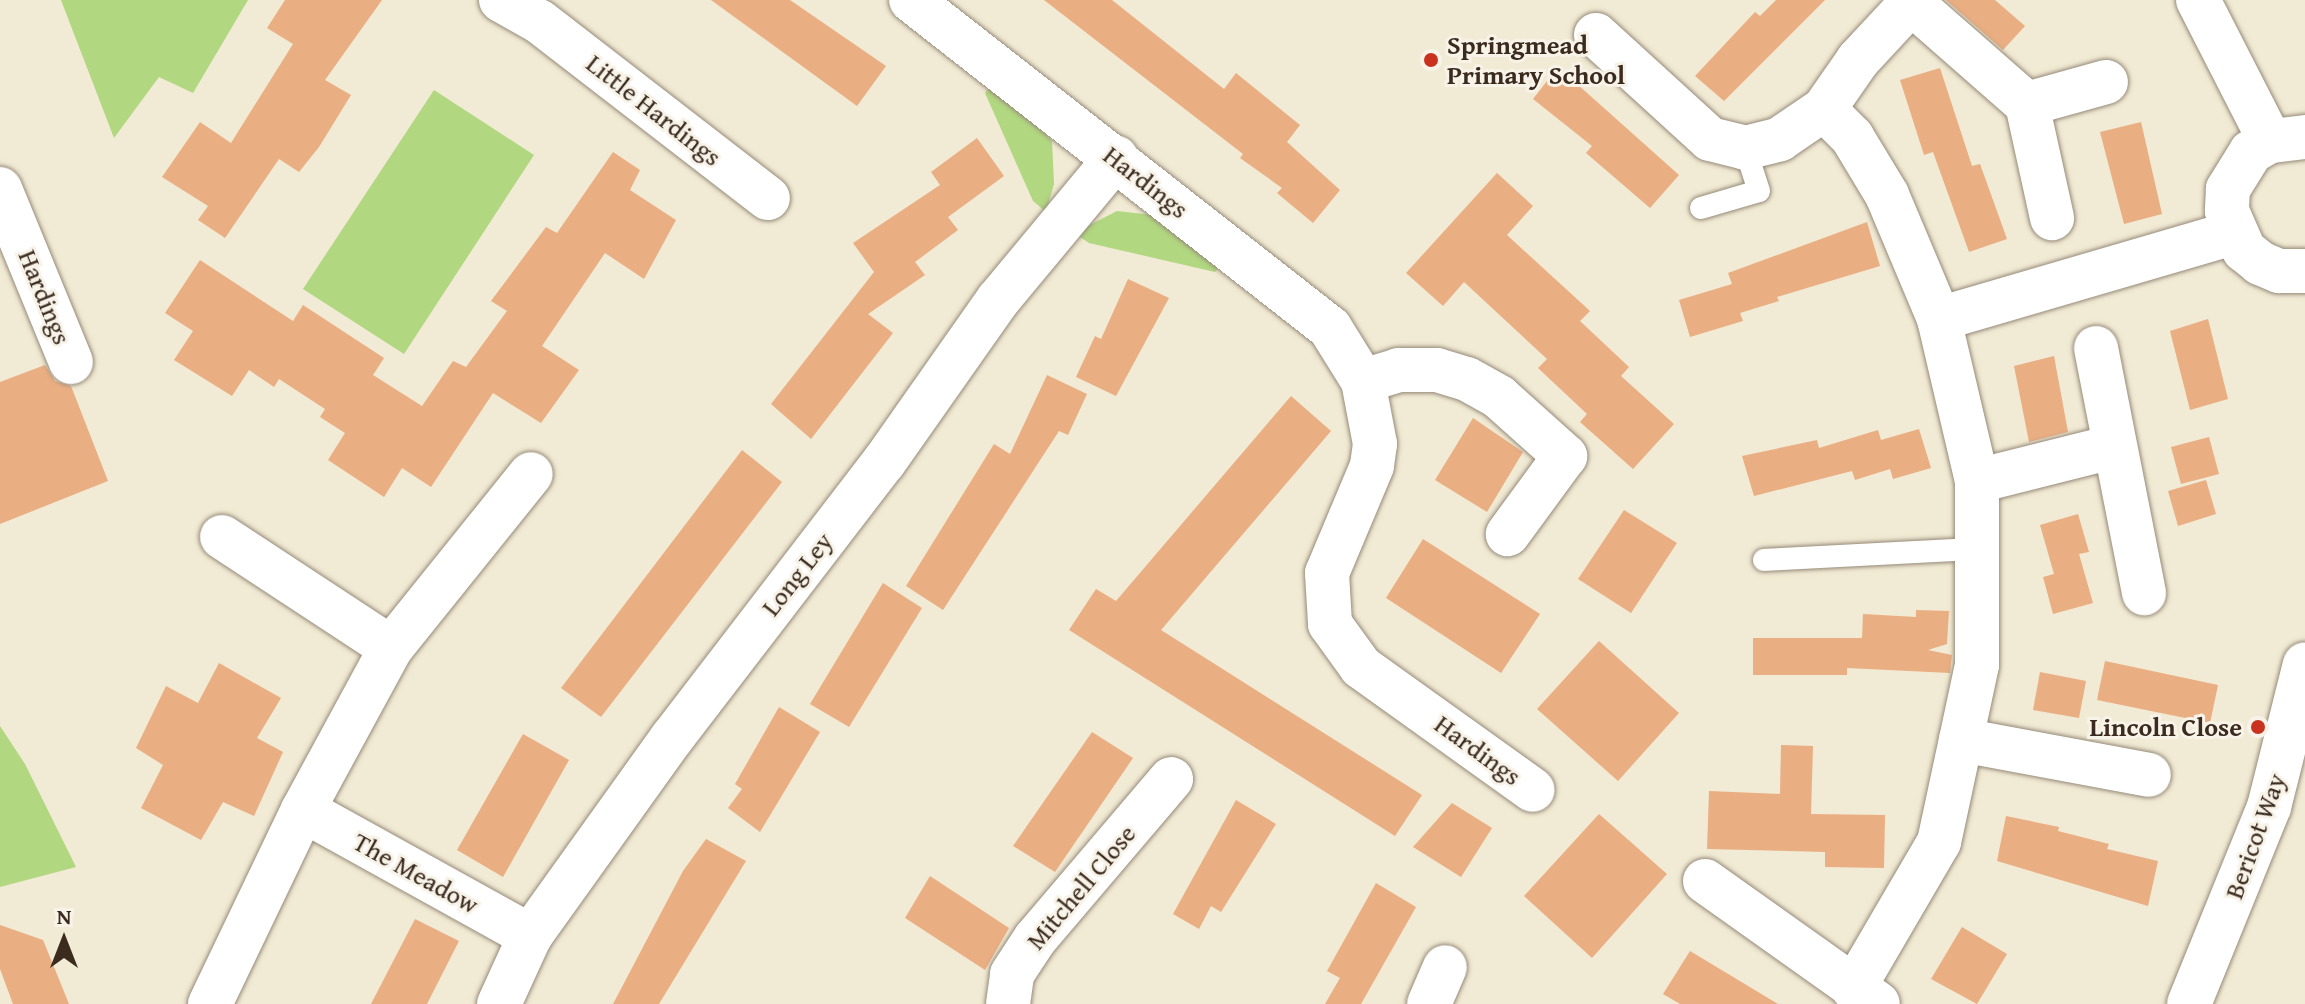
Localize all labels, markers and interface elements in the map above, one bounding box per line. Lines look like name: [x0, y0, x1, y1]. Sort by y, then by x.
place label: Springmead Primary School: [1447, 29, 1625, 90]
street label: Little Hardings: [580, 48, 728, 172]
marker: Springmead Primary School: [1422, 51, 1440, 69]
street label: Hardings: [1097, 139, 1195, 225]
street label: Hardings: [12, 245, 78, 349]
street label: Long Ley: [755, 526, 839, 622]
street label: Hardings: [1429, 708, 1527, 792]
place label: Lincoln Close: [2090, 711, 2242, 743]
marker: Lincoln Close: [2249, 718, 2267, 736]
street label: Bericot Way: [2218, 769, 2292, 903]
street label: Mitchell Close: [1020, 818, 1142, 956]
street label: The Meadow: [348, 826, 484, 920]
north arrow: [24, 900, 104, 980]
text: N: [57, 900, 71, 932]

